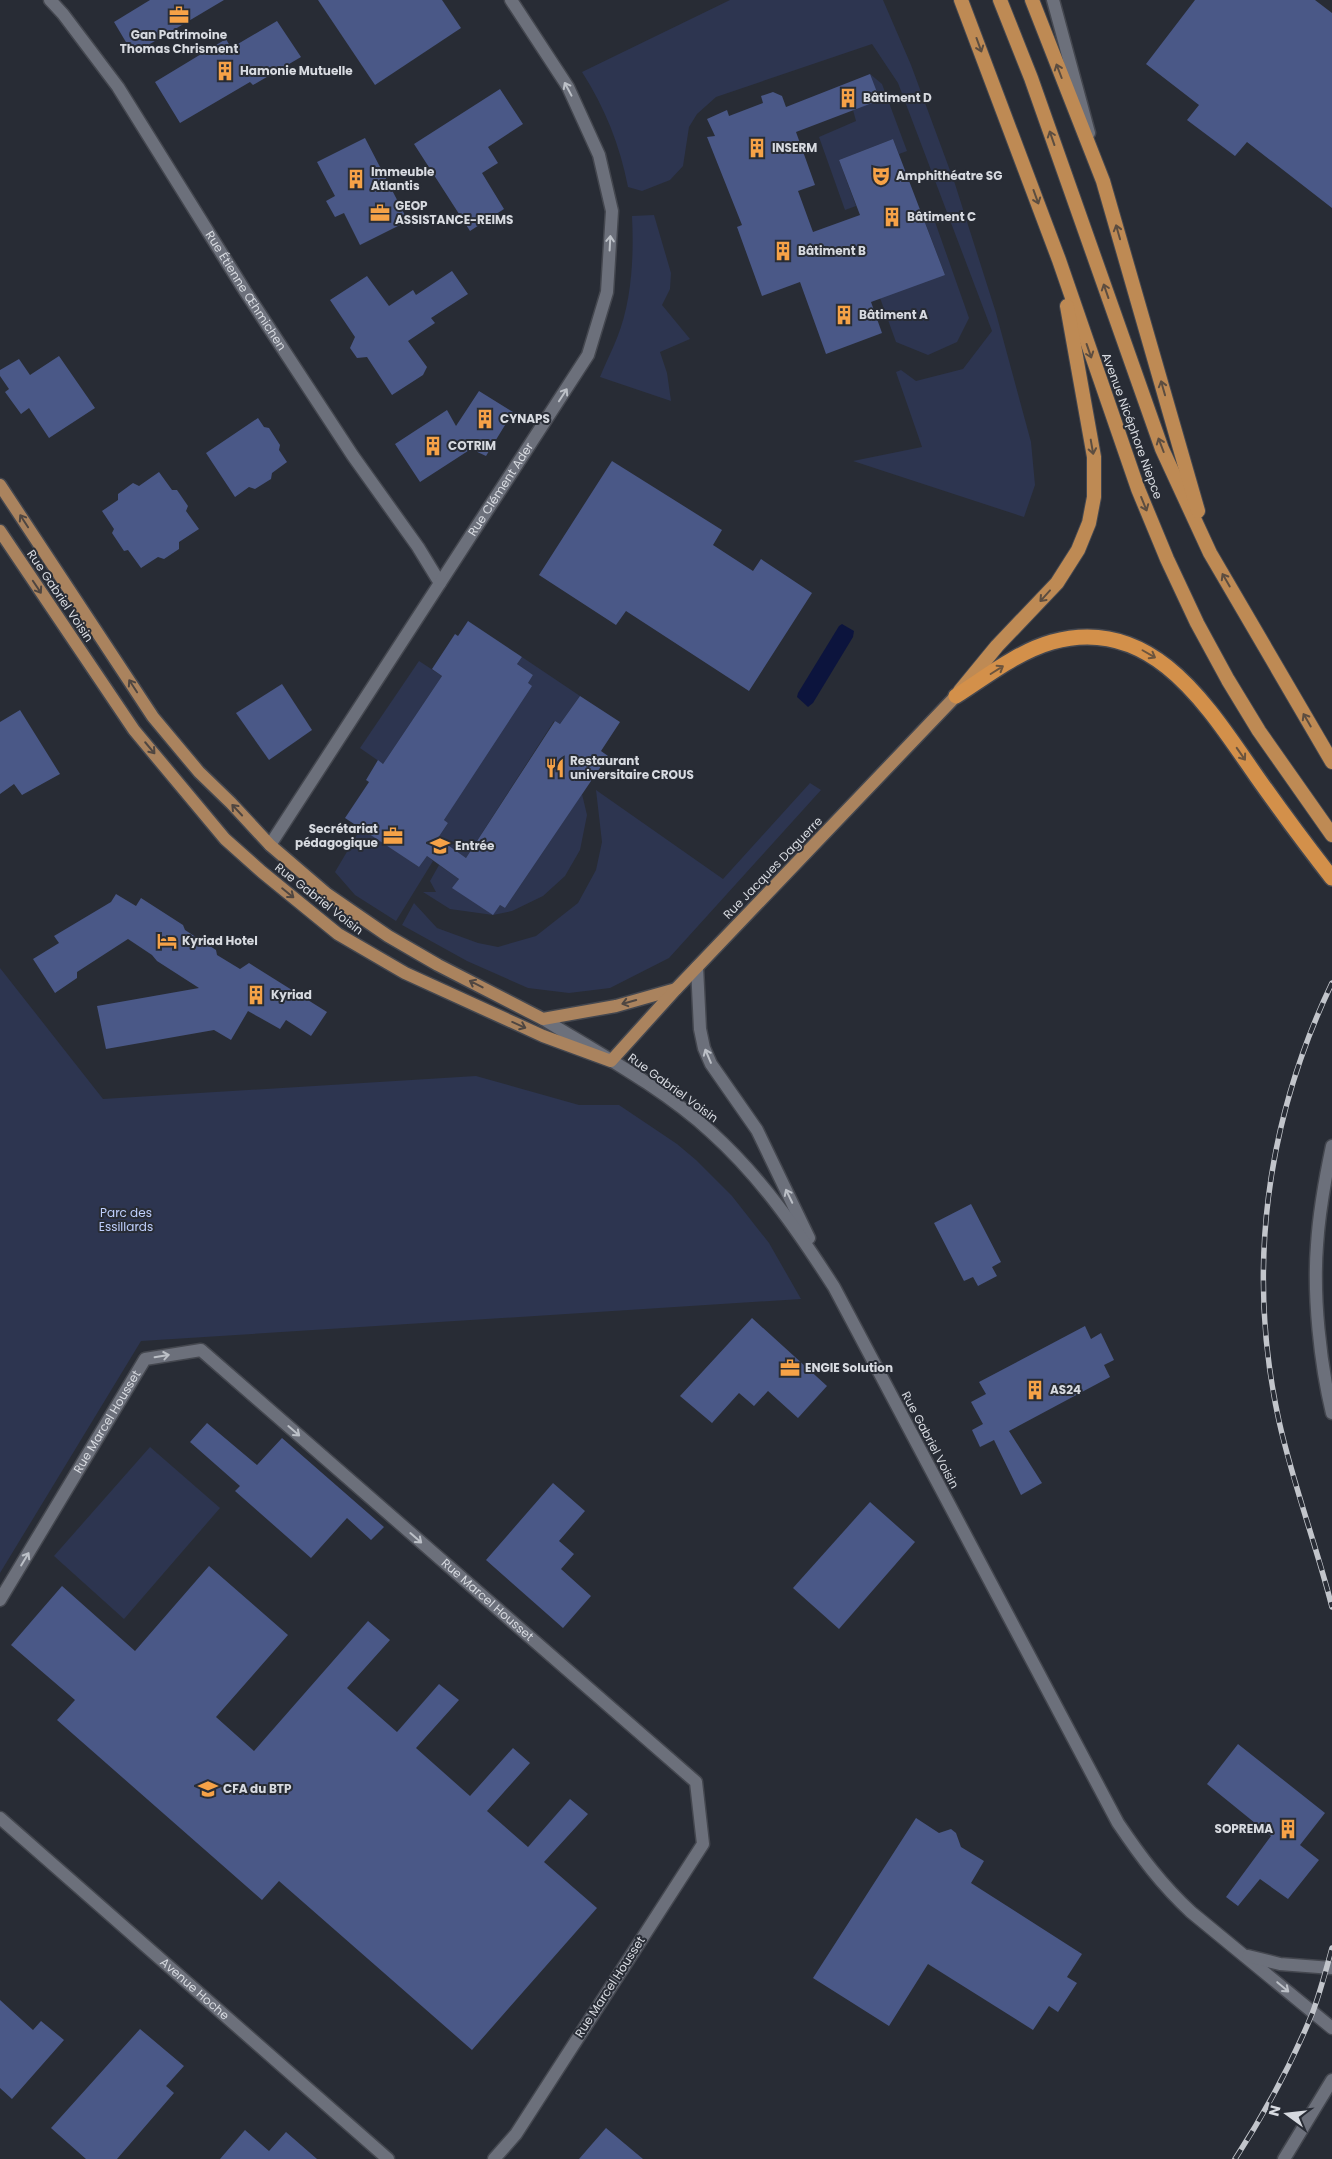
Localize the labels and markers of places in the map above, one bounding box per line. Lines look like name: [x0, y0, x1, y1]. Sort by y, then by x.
office icon: Gan Patrimoine Thomas Chrisment: [168, 4, 190, 26]
place label: Gan Patrimoine Thomas Chrisment: [120, 26, 238, 57]
building icon: Hamonie Mutuelle: [214, 60, 236, 82]
place label: Hamonie Mutuelle: [240, 62, 353, 79]
building icon: Bâtiment D: [837, 87, 859, 109]
place label: Bâtiment D: [863, 89, 932, 106]
building icon: INSERM: [746, 137, 768, 159]
place label: INSERM: [772, 139, 817, 156]
place label: Immeuble Atlantis: [371, 163, 435, 194]
theatre icon: Amphithéatre SG: [870, 165, 892, 187]
place label: Amphithéatre SG: [896, 167, 1002, 184]
building icon: Immeuble Atlantis: [345, 168, 367, 190]
place label: GEOP ASSISTANCE-REIMS: [395, 197, 513, 228]
office icon: GEOP ASSISTANCE-REIMS: [369, 202, 391, 224]
building icon: Bâtiment C: [881, 206, 903, 228]
place label: Bâtiment C: [907, 208, 976, 225]
building icon: Bâtiment B: [772, 240, 794, 262]
place label: Bâtiment B: [798, 242, 866, 259]
building icon: Bâtiment A: [833, 304, 855, 326]
place label: Bâtiment A: [859, 306, 928, 323]
building icon: CYNAPS: [474, 408, 496, 430]
place label: CYNAPS: [500, 410, 550, 427]
building icon: COTRIM: [422, 435, 444, 457]
place label: COTRIM: [448, 437, 496, 454]
place label: Restaurant universitaire CROUS: [570, 752, 694, 783]
restaurant icon: Restaurant universitaire CROUS: [544, 757, 566, 779]
place label: Secrétariat pédagogique: [295, 820, 379, 851]
office icon: Secrétariat pédagogique: [382, 825, 404, 847]
school or university icon: Entrée: [429, 835, 451, 857]
place label: Entrée: [455, 837, 495, 854]
hotel icon: Kyriad Hotel: [156, 930, 178, 952]
place label: Kyriad Hotel: [182, 932, 258, 949]
building icon: Kyriad: [245, 984, 267, 1006]
place label: Kyriad: [271, 986, 312, 1003]
office icon: ENGIE Solution: [779, 1357, 801, 1379]
place label: ENGIE Solution: [805, 1359, 893, 1376]
building icon: AS24: [1024, 1379, 1046, 1401]
place label: AS24: [1050, 1381, 1081, 1398]
school or university icon: CFA du BTP: [197, 1778, 219, 1800]
place label: CFA du BTP: [223, 1780, 292, 1797]
building icon: SOPREMA: [1277, 1818, 1299, 1840]
place label: SOPREMA: [1215, 1820, 1273, 1837]

